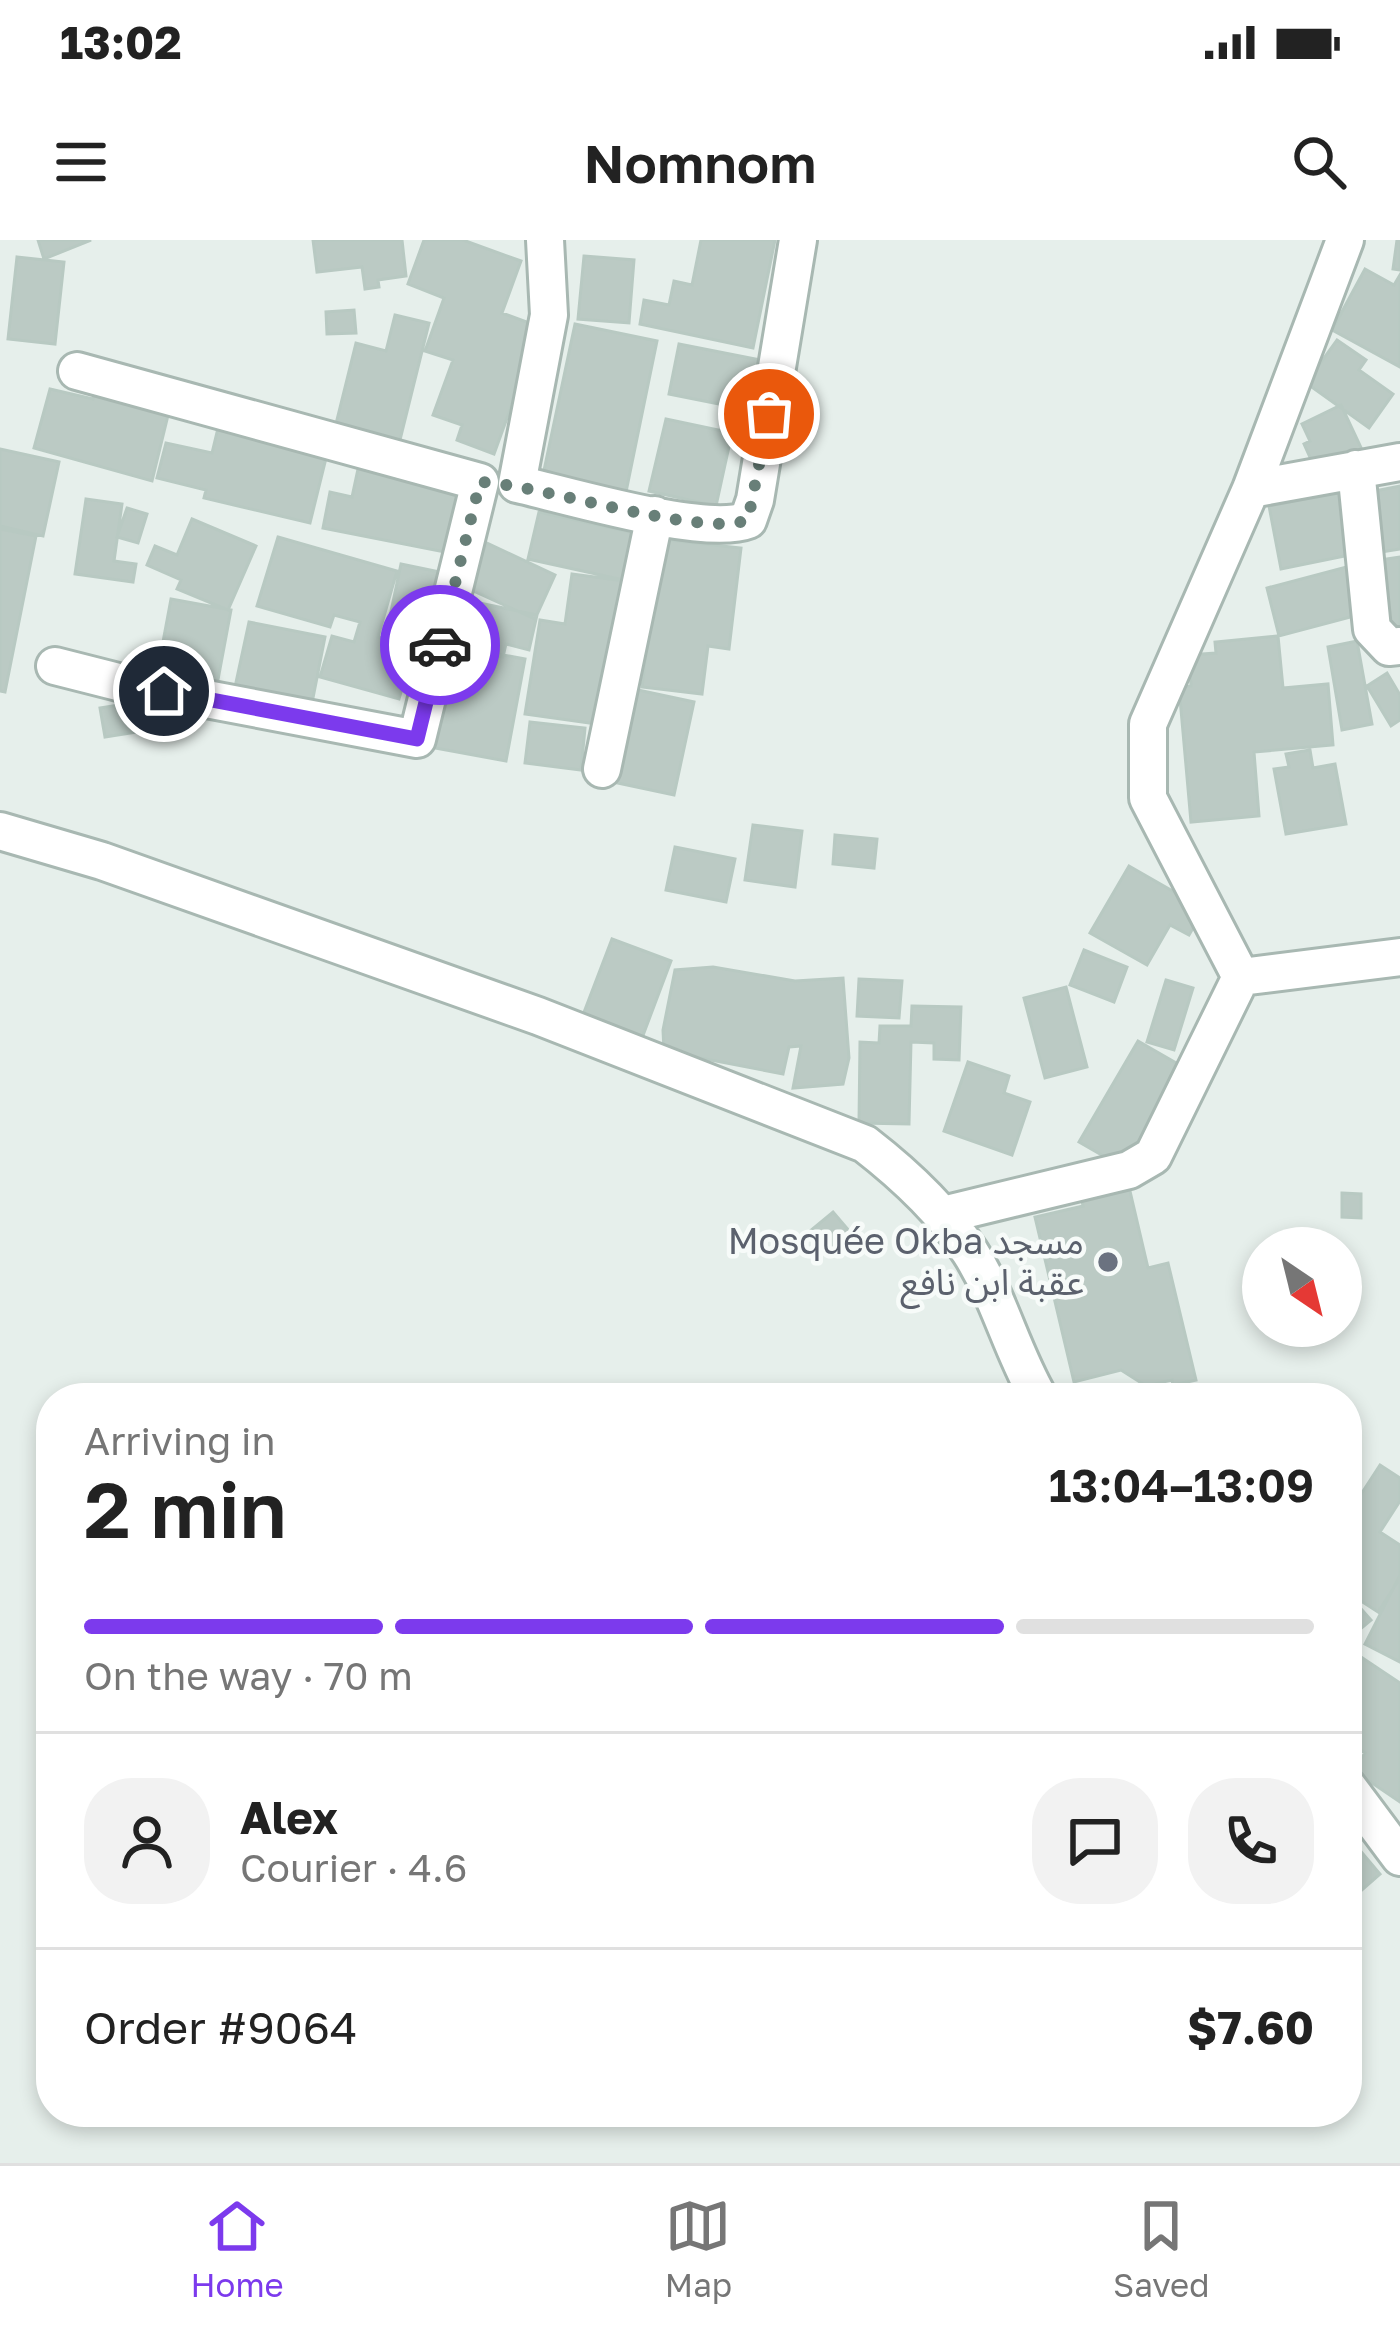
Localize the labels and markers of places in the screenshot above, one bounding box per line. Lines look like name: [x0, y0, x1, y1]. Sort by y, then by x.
pin: [718, 363, 820, 465]
pin: [113, 640, 215, 742]
place label: Mosquée Okba مسجد عقبة ابن نافع: [728, 1219, 1084, 1309]
marker: Mosquée Okba مسجد عقبة ابن نافع: [1095, 1249, 1121, 1275]

